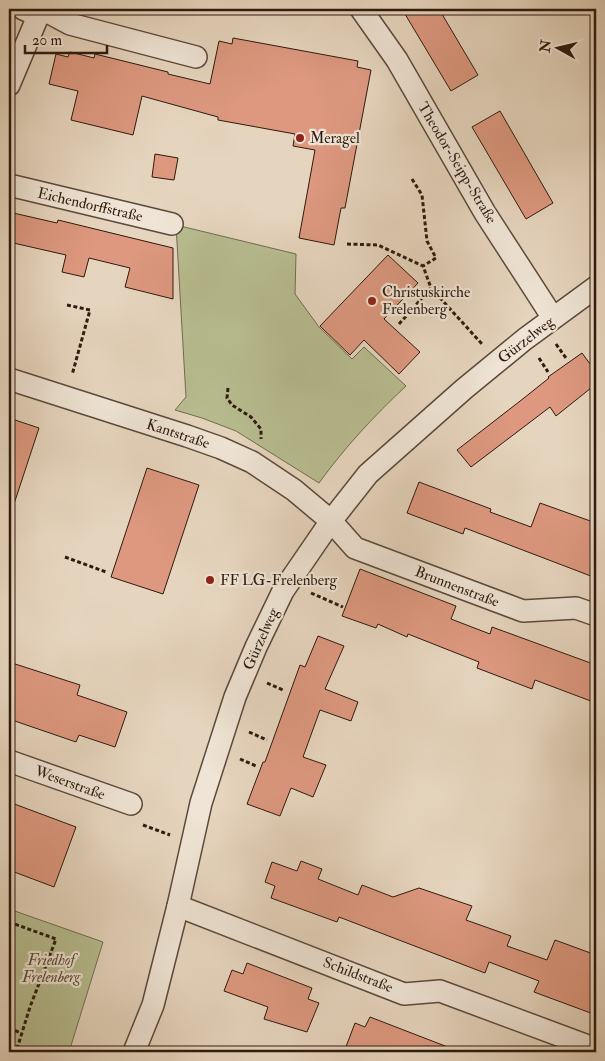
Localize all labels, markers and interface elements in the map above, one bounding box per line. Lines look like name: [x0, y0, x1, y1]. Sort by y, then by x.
scale bar: [25, 22, 108, 54]
north arrow: [532, 22, 582, 72]
text: 20 m: [32, 31, 62, 50]
text: N: [536, 38, 555, 55]
street label: Theodor-Seipp-Straße: [412, 99, 501, 228]
place label: Meragel: [310, 129, 360, 148]
marker: Meragel: [294, 132, 306, 144]
street label: Eichendorffstraße: [35, 184, 145, 226]
place label: Christuskirche Frelenberg: [382, 283, 470, 319]
marker: Christuskirche Frelenberg: [366, 295, 378, 307]
street label: Gürzelweg: [494, 312, 558, 368]
street label: Kantstraße: [144, 415, 212, 453]
street label: Brunnenstraße: [412, 562, 502, 612]
place label: FF LG-Frelenberg: [220, 571, 338, 590]
marker: FF LG-Frelenberg: [204, 574, 216, 586]
street label: Gürzelweg: [239, 604, 283, 673]
street label: Weserstraße: [31, 761, 108, 804]
park label: Friedhof Frelenberg: [21, 951, 82, 987]
street label: Schildstraße: [320, 953, 396, 997]

